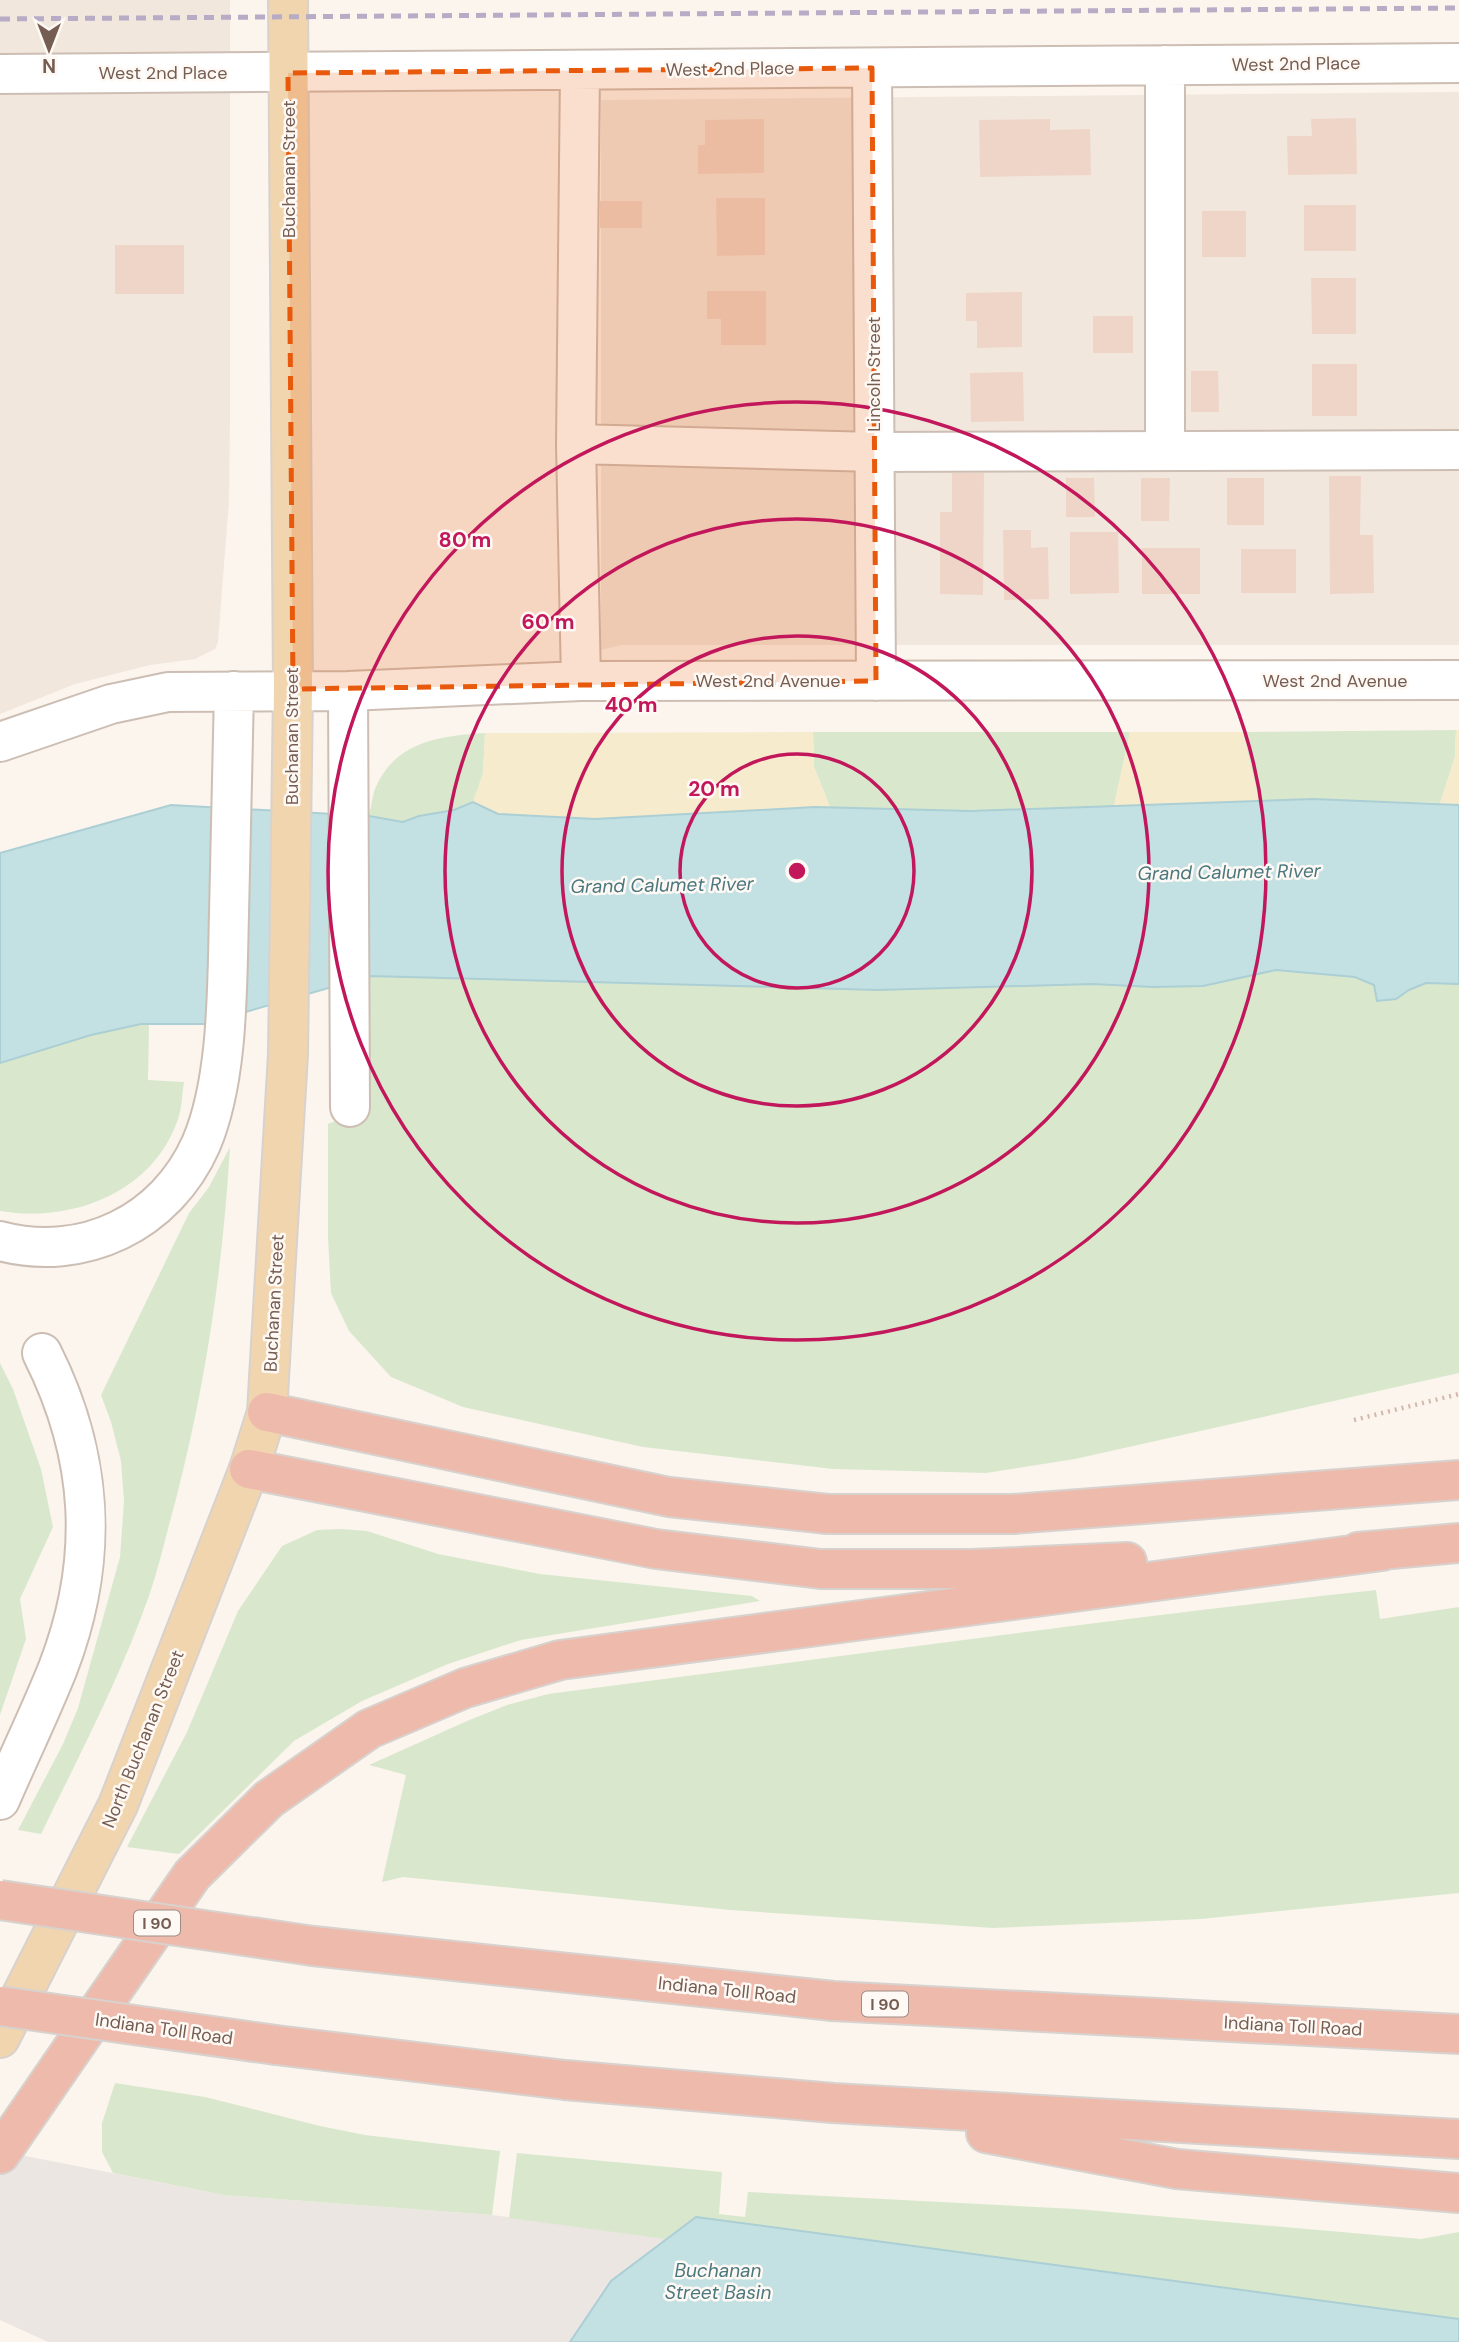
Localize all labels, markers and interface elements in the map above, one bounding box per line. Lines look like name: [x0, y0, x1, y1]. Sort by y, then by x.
north arrow: [14, 14, 84, 84]
street label: West 2nd Place: [1231, 51, 1361, 77]
text: N: [42, 53, 56, 78]
street label: West 2nd Place: [665, 56, 795, 82]
street label: West 2nd Place: [99, 61, 227, 85]
street label: Buchanan Street: [277, 100, 301, 238]
street label: Lincoln Street: [862, 316, 886, 432]
text: 80 m: [439, 526, 491, 554]
text: 60 m: [522, 608, 574, 636]
street label: Buchanan Street: [280, 667, 304, 805]
street label: West 2nd Avenue: [695, 669, 841, 693]
street label: West 2nd Avenue: [1262, 669, 1408, 693]
text: 40 m: [604, 691, 658, 719]
text: 20 m: [688, 775, 740, 803]
water label: Grand Calumet River: [1137, 858, 1322, 886]
centre of rings: [785, 859, 809, 883]
water label: Grand Calumet River: [570, 871, 755, 899]
street label: Buchanan Street: [258, 1234, 290, 1372]
street label: North Buchanan Street: [96, 1647, 190, 1831]
road number: I 90: [134, 1910, 180, 1936]
street label: Indiana Toll Road: [657, 1971, 797, 2009]
road number: I 90: [862, 1992, 908, 2016]
street label: Indiana Toll Road: [94, 2007, 234, 2051]
street label: Indiana Toll Road: [1223, 2010, 1363, 2042]
water label: Buchanan Street Basin: [665, 2258, 771, 2305]

